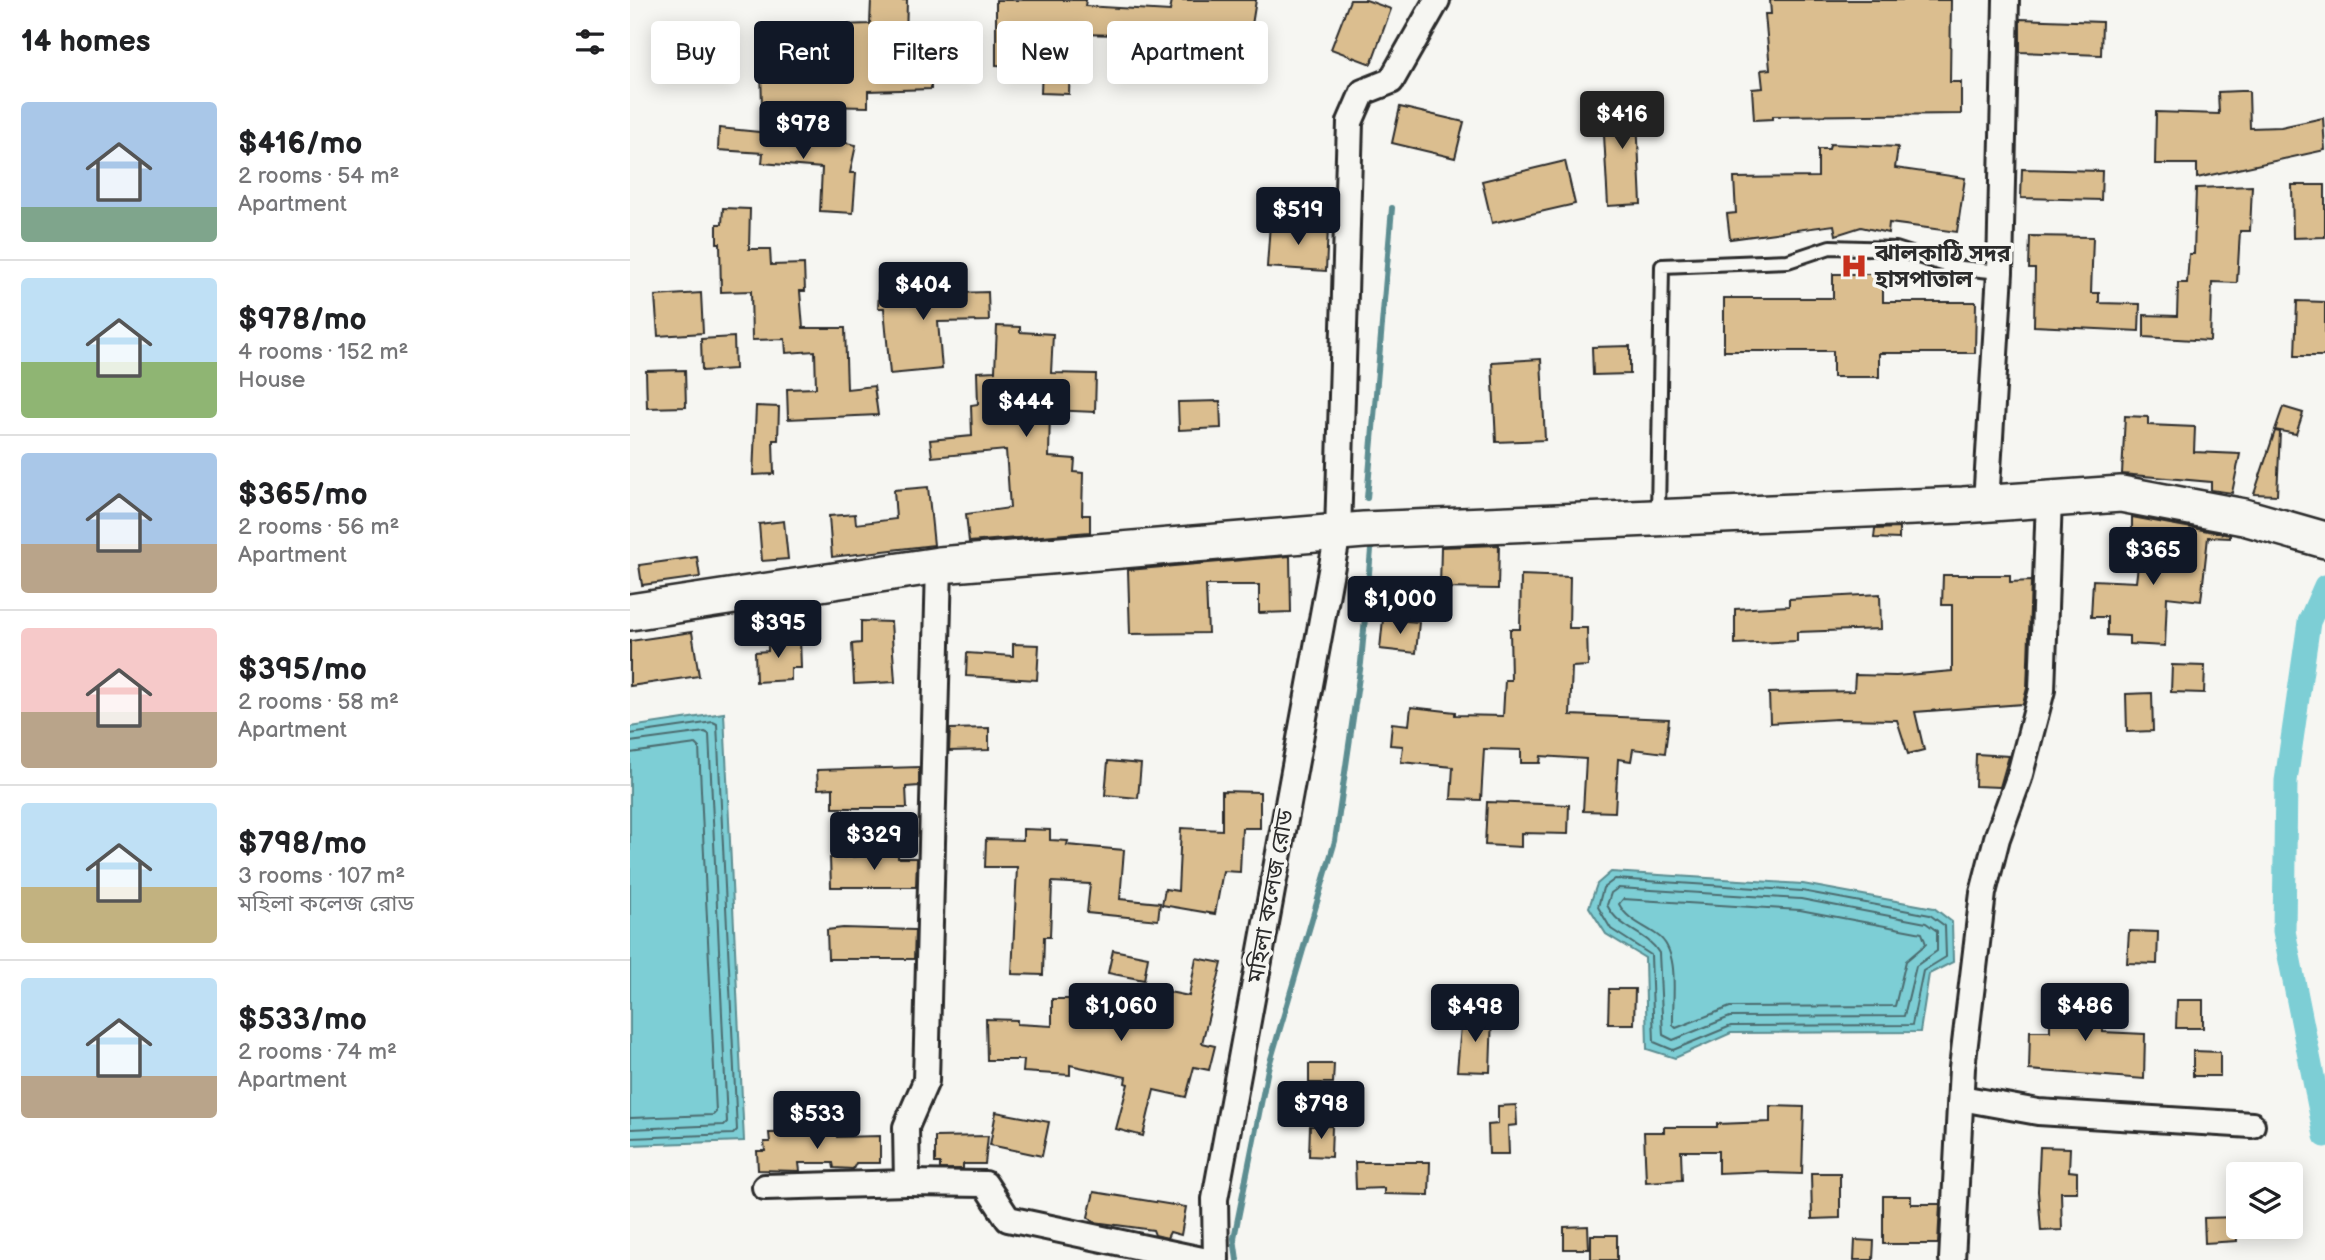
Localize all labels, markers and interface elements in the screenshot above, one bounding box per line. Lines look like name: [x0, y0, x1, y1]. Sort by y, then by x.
chip: Buy: [651, 21, 740, 84]
chip: Rent: [754, 21, 854, 84]
chip: Filters: [868, 21, 983, 84]
chip: New: [997, 21, 1093, 84]
chip: Apartment: [1107, 21, 1268, 84]
icon: filters: [571, 23, 609, 61]
text: 14 homes: [21, 24, 150, 60]
pin: $416: [1581, 92, 1663, 151]
text: $416: [1596, 100, 1648, 128]
pin: $978: [762, 102, 844, 161]
text: $978: [775, 110, 831, 138]
text: $416/mo: [238, 126, 362, 162]
icon: home: [77, 130, 161, 214]
text: 2 rooms · 54 m²: [238, 162, 400, 190]
pin: $519: [1257, 188, 1339, 247]
text: Apartment: [238, 190, 347, 218]
text: $519: [1272, 196, 1324, 224]
place label: ঝালকাঠি সদর হাসপাতাল: [1874, 239, 2012, 294]
hospital icon: ঝালকাঠি সদর হাসপাতাল: [1839, 251, 1869, 281]
pin: $404: [882, 262, 964, 322]
text: $404: [895, 271, 951, 299]
text: $978/mo: [238, 302, 367, 338]
icon: home: [77, 306, 161, 390]
text: 4 rooms · 152 m²: [238, 338, 408, 366]
text: House: [238, 366, 305, 394]
pin: $444: [985, 380, 1067, 439]
text: $444: [998, 388, 1054, 416]
text: $365/mo: [238, 477, 368, 513]
icon: home: [77, 481, 161, 565]
text: 2 rooms · 56 m²: [238, 513, 400, 541]
pin: $365: [2112, 528, 2194, 587]
text: $365: [2125, 536, 2181, 564]
text: Apartment: [238, 541, 347, 569]
pin: $1,000: [1343, 576, 1457, 636]
text: $1,000: [1364, 585, 1436, 613]
pin: $395: [737, 600, 819, 660]
text: $395: [750, 609, 806, 637]
text: $395/mo: [238, 652, 367, 688]
icon: home: [77, 656, 161, 740]
text: 2 rooms · 58 m²: [238, 688, 399, 716]
text: Apartment: [238, 716, 347, 744]
street label: মহিলা কলেজ রোড: [1242, 807, 1300, 986]
pin: $329: [833, 812, 915, 872]
text: $329: [846, 821, 902, 849]
text: $798/mo: [238, 826, 367, 862]
icon: home: [77, 831, 161, 915]
text: 3 rooms · 107 m²: [238, 862, 405, 890]
text: মহিলা কলেজ রোড: [238, 890, 414, 918]
pin: $1,060: [1064, 984, 1178, 1043]
pin: $498: [1434, 984, 1516, 1044]
pin: $486: [2044, 984, 2126, 1043]
text: $1,060: [1085, 992, 1157, 1020]
text: $486: [2057, 992, 2113, 1020]
text: $498: [1447, 993, 1503, 1021]
text: $533/mo: [238, 1002, 367, 1038]
icon: home: [77, 1006, 161, 1090]
text: 2 rooms · 74 m²: [238, 1038, 397, 1066]
text: Apartment: [238, 1066, 347, 1094]
pin: $798: [1280, 1082, 1362, 1141]
text: $798: [1293, 1090, 1349, 1118]
pin: $533: [776, 1092, 858, 1151]
text: $533: [789, 1100, 845, 1128]
map controls: [2226, 1162, 2303, 1239]
button: layers: [2226, 1162, 2303, 1239]

